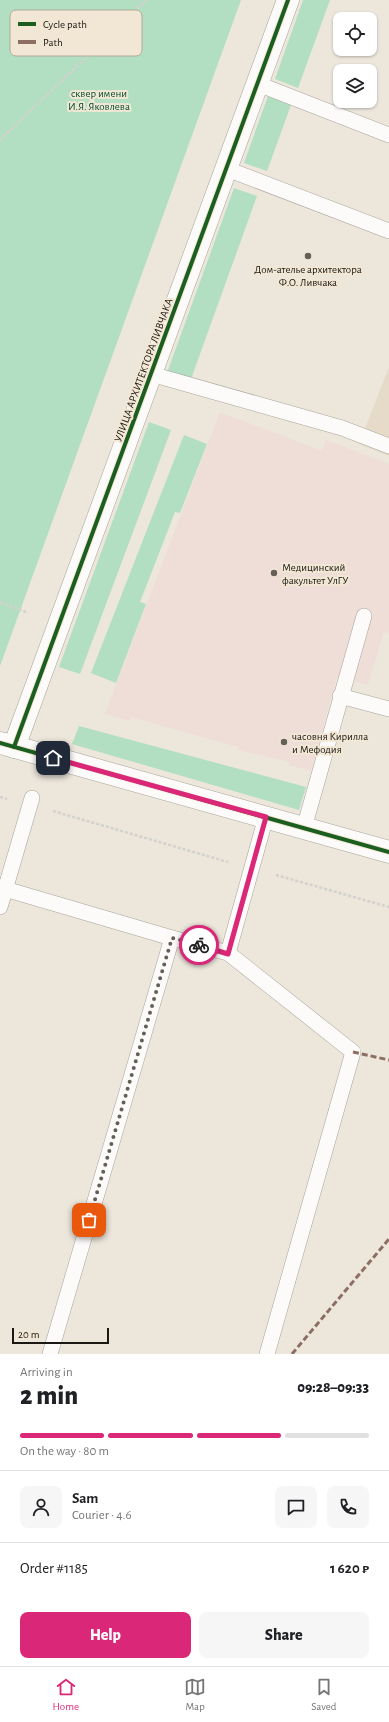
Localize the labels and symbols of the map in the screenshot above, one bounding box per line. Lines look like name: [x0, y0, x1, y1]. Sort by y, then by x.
legend: [10, 10, 142, 56]
text: Cycle path: [43, 19, 87, 30]
text: Path: [43, 37, 63, 48]
park label: сквер имени И.Я. Яковлева: [68, 88, 130, 112]
marker: Дом-ателье архитектора Ф.О. Ливчака: [303, 251, 313, 261]
place label: Дом-ателье архитектора Ф.О. Ливчака: [254, 264, 362, 288]
street label: УЛИЦА АРХИТЕКТОРА ЛИВЧАКА: [112, 296, 175, 443]
place label: Медицинский факультет УлГУ: [282, 562, 348, 586]
marker: Медицинский факультет УлГУ: [269, 568, 279, 578]
place label: часовня Кирилла и Мефодия: [292, 731, 368, 755]
marker: часовня Кирилла и Мефодия: [279, 737, 289, 747]
pin: [36, 741, 70, 775]
courier: [179, 925, 219, 965]
pin: [72, 1203, 106, 1237]
scale bar: [12, 1326, 109, 1345]

